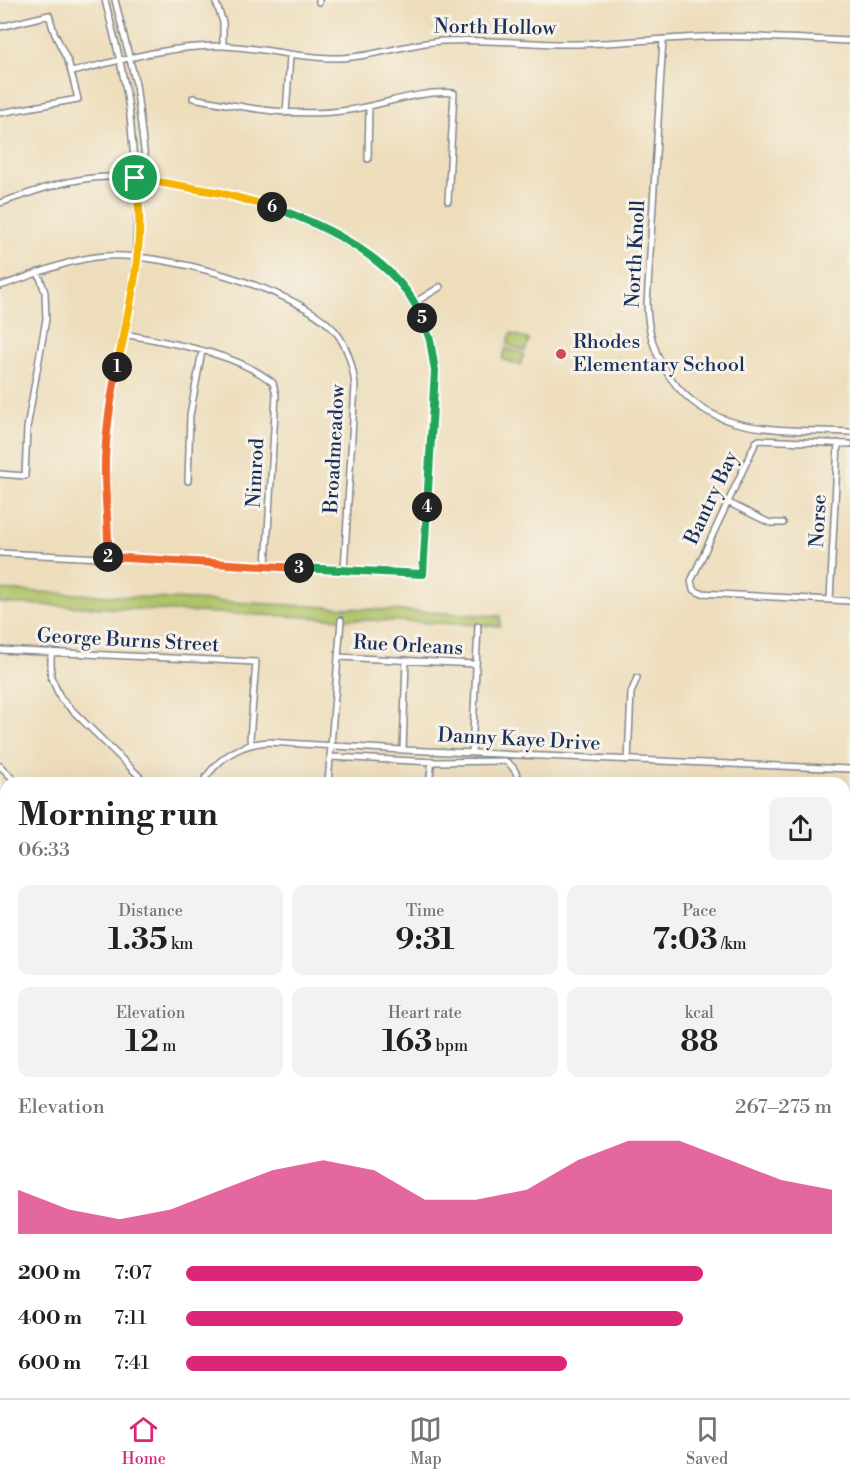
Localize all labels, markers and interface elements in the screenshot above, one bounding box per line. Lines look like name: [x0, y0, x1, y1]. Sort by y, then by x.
street label: North Hollow: [434, 14, 558, 42]
pin: [109, 152, 160, 203]
icon: arrive: [118, 161, 151, 194]
pin: 6: [257, 192, 287, 222]
text: 6: [267, 197, 277, 217]
street label: North Knoll: [621, 199, 651, 309]
pin: 5: [407, 303, 437, 333]
text: 5: [417, 308, 427, 328]
place label: Rhodes Elementary School: [573, 330, 745, 378]
marker: Rhodes Elementary School: [554, 347, 568, 361]
pin: 1: [102, 352, 132, 382]
text: 1: [113, 357, 121, 377]
street label: Broadmeadow: [319, 383, 351, 515]
street label: Nimrod: [242, 437, 270, 509]
street label: Bantry Bay: [679, 447, 745, 550]
pin: 4: [412, 492, 442, 522]
street label: Norse: [805, 494, 833, 548]
text: 4: [422, 497, 432, 517]
pin: 2: [93, 542, 123, 572]
text: 2: [103, 547, 113, 567]
pin: 3: [284, 553, 314, 583]
text: 3: [294, 558, 304, 578]
street label: George Burns Street: [36, 624, 220, 658]
street label: Rue Orleans: [352, 631, 464, 661]
street label: Danny Kaye Drive: [437, 723, 601, 757]
text: Morning run: [18, 795, 218, 836]
button: share: [769, 797, 832, 860]
text: 06:33: [18, 838, 70, 863]
text: Distance: [118, 901, 183, 921]
text: Time: [406, 901, 444, 921]
text: Pace: [682, 901, 717, 921]
text: 1.35: [108, 921, 168, 959]
text: 9:31: [396, 921, 454, 959]
text: 7:03: [652, 921, 718, 959]
text: km: [168, 934, 193, 954]
text: /km: [718, 934, 747, 954]
text: Elevation: [116, 1003, 185, 1023]
text: Heart rate: [388, 1003, 462, 1023]
text: kcal: [685, 1003, 714, 1023]
text: 12: [125, 1023, 159, 1061]
text: 163: [382, 1023, 432, 1061]
text: 88: [680, 1023, 718, 1061]
text: m: [159, 1036, 176, 1056]
text: bpm: [432, 1036, 468, 1056]
text: Elevation: [18, 1095, 105, 1120]
text: 267–275 m: [735, 1095, 832, 1120]
text: 200 m: [18, 1261, 81, 1286]
text: 7:07: [114, 1261, 152, 1286]
text: 400 m: [18, 1306, 82, 1331]
text: 7:11: [114, 1306, 147, 1331]
text: 600 m: [18, 1351, 81, 1376]
text: 7:41: [114, 1351, 149, 1376]
tab: Home: [122, 1413, 166, 1469]
tab: Map: [409, 1413, 442, 1469]
tab: Saved: [686, 1413, 728, 1469]

